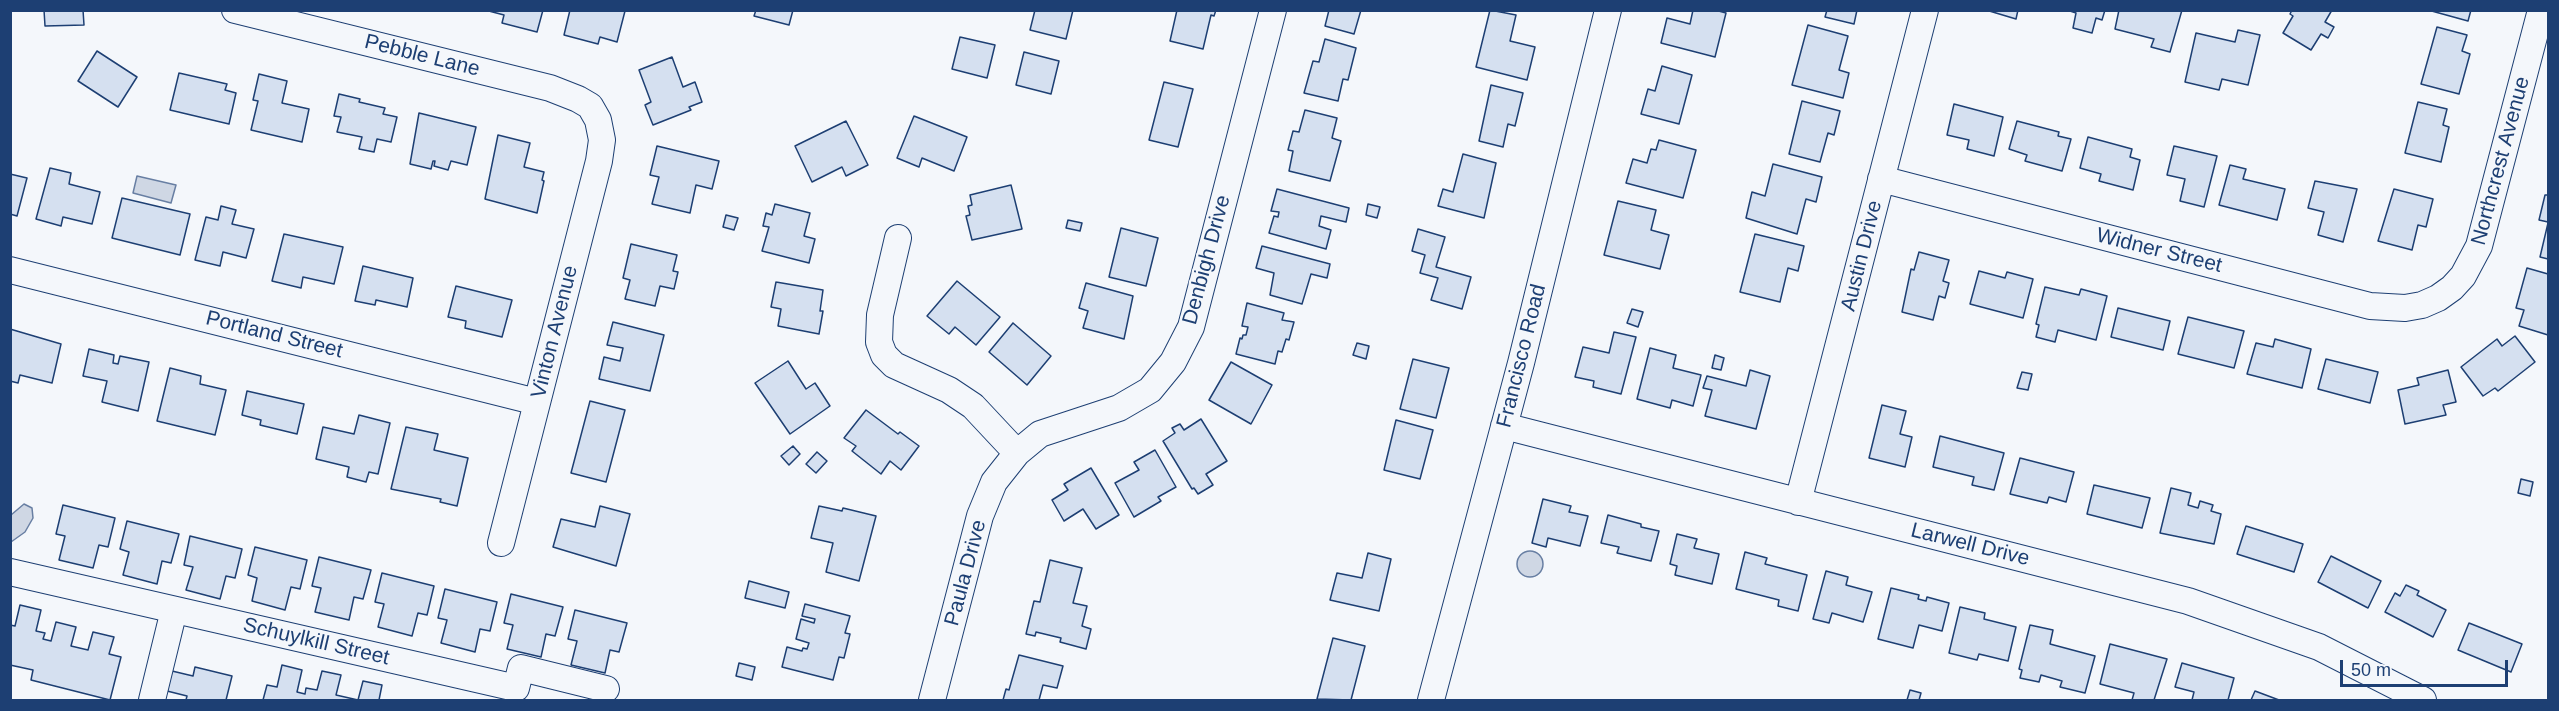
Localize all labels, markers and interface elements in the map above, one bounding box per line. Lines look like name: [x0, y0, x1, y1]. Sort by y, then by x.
street label: Pebble Lane: [362, 30, 482, 82]
street label: Northcrest Avenue: [2466, 74, 2536, 248]
street label: Denbigh Drive: [1178, 192, 1236, 328]
street label: Austin Drive: [1836, 198, 1888, 314]
street label: Widner Street: [2094, 223, 2224, 279]
street label: Vinton Avenue: [526, 263, 584, 401]
street label: Francisco Road: [1492, 282, 1552, 430]
street label: Portland Street: [203, 306, 345, 364]
street label: Paula Drive: [940, 517, 992, 629]
street label: Larwell Drive: [1908, 518, 2032, 572]
street label: Schuylkill Street: [240, 613, 392, 671]
scale bar: [2343, 648, 2511, 686]
text: 50 m: [2351, 660, 2391, 680]

